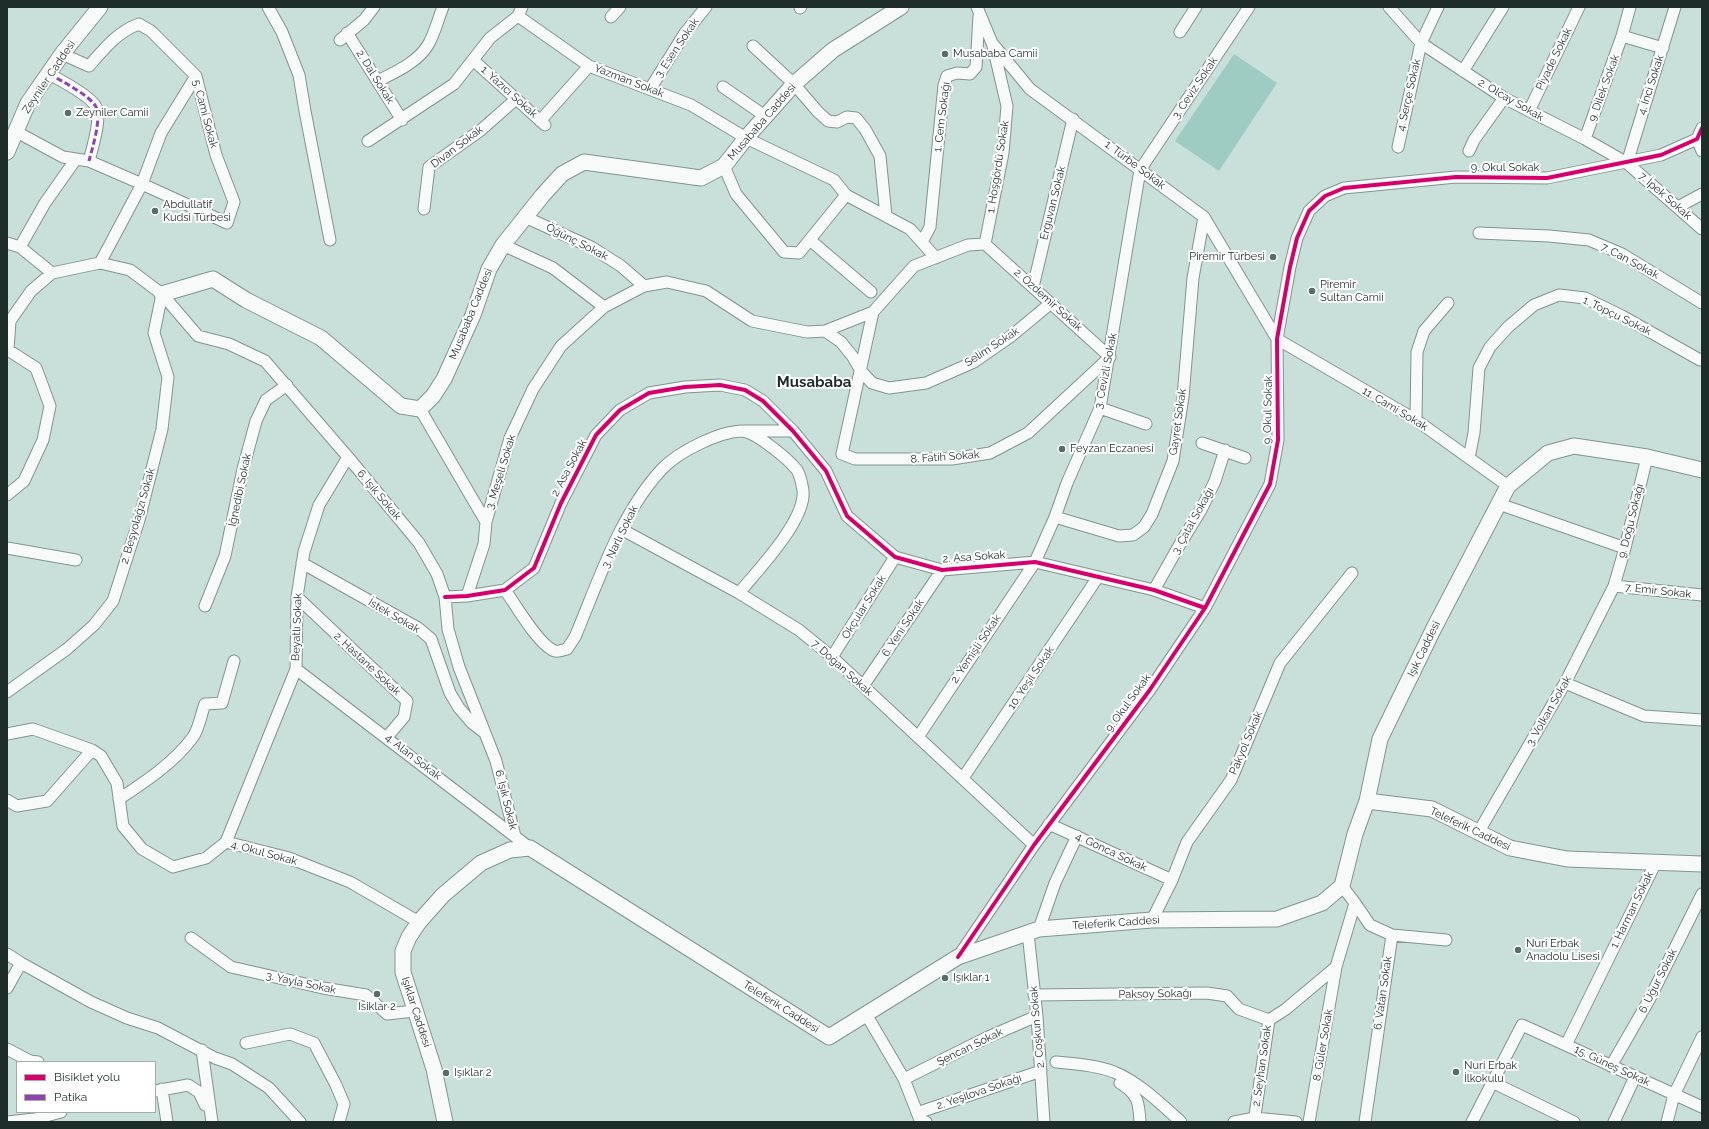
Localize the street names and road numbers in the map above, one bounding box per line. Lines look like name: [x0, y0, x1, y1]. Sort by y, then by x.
street label: 3. Esen Sokak: [652, 16, 702, 80]
street label: Piyade Sokak: [1533, 26, 1575, 92]
street label: Zeyniler Caddesi: [20, 38, 78, 116]
street label: 2. Dal Sokak: [353, 48, 397, 106]
street label: 9. Dilek Sokak: [1586, 53, 1622, 123]
street label: 4. İnci Sokak: [1635, 53, 1667, 117]
street label: 3. Ceviz Sokak: [1169, 54, 1221, 122]
street label: 4. Serçe Sokak: [1394, 58, 1424, 132]
street label: Yazman Sokak: [592, 62, 666, 100]
street label: 1. Yazıcı Sokak: [478, 63, 540, 121]
street label: 2. Olcay Sokak: [1476, 76, 1546, 124]
street label: 5. Cami Sokak: [189, 78, 221, 150]
street label: Musababa Caddesi: [725, 81, 799, 163]
street label: 1. Cem Sokağı: [931, 81, 953, 153]
street label: 1. Hoşgördü Sokak: [984, 120, 1012, 214]
street label: Divan Sokak: [428, 123, 486, 171]
street label: 1. Türbe Sokak: [1102, 138, 1168, 192]
street label: 9. Okul Sokak: [1471, 161, 1539, 175]
street label: Erguvan Sokak: [1037, 165, 1069, 241]
street label: 7. İpek Sokak: [1636, 170, 1694, 222]
street label: Öğünç Sokak: [544, 221, 610, 263]
street label: 7. Can Sokak: [1599, 240, 1661, 282]
street label: Musababa Caddesi: [447, 266, 495, 362]
street label: 2. Özdemir Sokak: [1011, 266, 1085, 334]
street label: 1. Topçu Sokak: [1581, 294, 1653, 338]
street label: Selim Sokak: [962, 325, 1022, 369]
street label: 3. Cevizli Sokak: [1092, 332, 1120, 410]
street label: 9. Okul Sokak: [1261, 376, 1275, 444]
street label: 11. Cami Sokak: [1360, 384, 1430, 434]
street label: Gayret Sokak: [1167, 388, 1189, 456]
street label: 3. Meşeli Sokak: [483, 433, 519, 511]
street label: 2. Asa Sokak: [548, 437, 590, 499]
street label: 8. Fatih Sokak: [910, 448, 980, 466]
street label: İğnedibi Sokak: [226, 452, 254, 528]
street label: 2. Beşyolağzı Sokak: [118, 467, 158, 565]
street label: 6. Işık Sokak: [354, 467, 404, 523]
street label: 9. Doğu Sokağı: [1615, 482, 1647, 560]
street label: 3. Çatal Sokağı: [1169, 485, 1217, 557]
street label: 3. Narlı Sokak: [599, 504, 641, 570]
street label: 2. Asa Sokak: [942, 548, 1006, 566]
street label: Okçular Sokak: [839, 573, 889, 641]
street label: 7. Emir Sokak: [1624, 581, 1692, 601]
street label: Beyatlı Sokak: [289, 593, 305, 661]
street label: İstek Sokak: [366, 596, 422, 636]
street label: 6. Yeni Sokak: [879, 597, 927, 659]
street label: 2. Yemişli Sokak: [948, 612, 1004, 686]
street label: Işık Caddesi: [1405, 619, 1443, 679]
street label: 2. Hastane Sokak: [331, 630, 403, 698]
street label: 7. Doğan Sokak: [809, 637, 875, 699]
street label: 10. Yeşil Sokak: [1005, 644, 1057, 712]
street label: 9. Okul Sokak: [1102, 671, 1154, 735]
street label: 3. Volkan Sokak: [1524, 674, 1574, 748]
street label: Pakyol Sokak: [1227, 709, 1265, 777]
street label: 4. Alan Sokak: [382, 731, 444, 783]
street label: 6. Işık Sokak: [492, 769, 520, 831]
street label: Teleferik Caddesi: [1428, 805, 1512, 853]
street label: 4. Gonca Sokak: [1073, 830, 1149, 874]
street label: 4. Okul Sokak: [229, 838, 299, 868]
street label: 1. Harman Sokak: [1608, 869, 1656, 951]
street label: Teleferik Caddesi: [1072, 913, 1160, 933]
street label: 6. Uğur Sokak: [1636, 947, 1680, 1015]
street label: 6. Vatan Sokak: [1371, 955, 1395, 1031]
street label: 3. Yayla Sokak: [265, 969, 337, 997]
street label: Işıklar Caddesi: [398, 975, 434, 1049]
street label: Teleferik Caddesi: [740, 978, 822, 1036]
street label: 2. Coşkun Sokak: [1027, 985, 1047, 1069]
street label: Paksoy Sokağı: [1118, 987, 1192, 1001]
street label: 8. Güler Sokak: [1310, 1008, 1336, 1082]
street label: 2. Seyhan Sokak: [1250, 1024, 1274, 1108]
street label: Şencan Sokak: [935, 1025, 1005, 1069]
street label: 15. Güneş Sokak: [1572, 1043, 1652, 1089]
street label: 2. Yeşilova Sokağı: [935, 1071, 1023, 1113]

